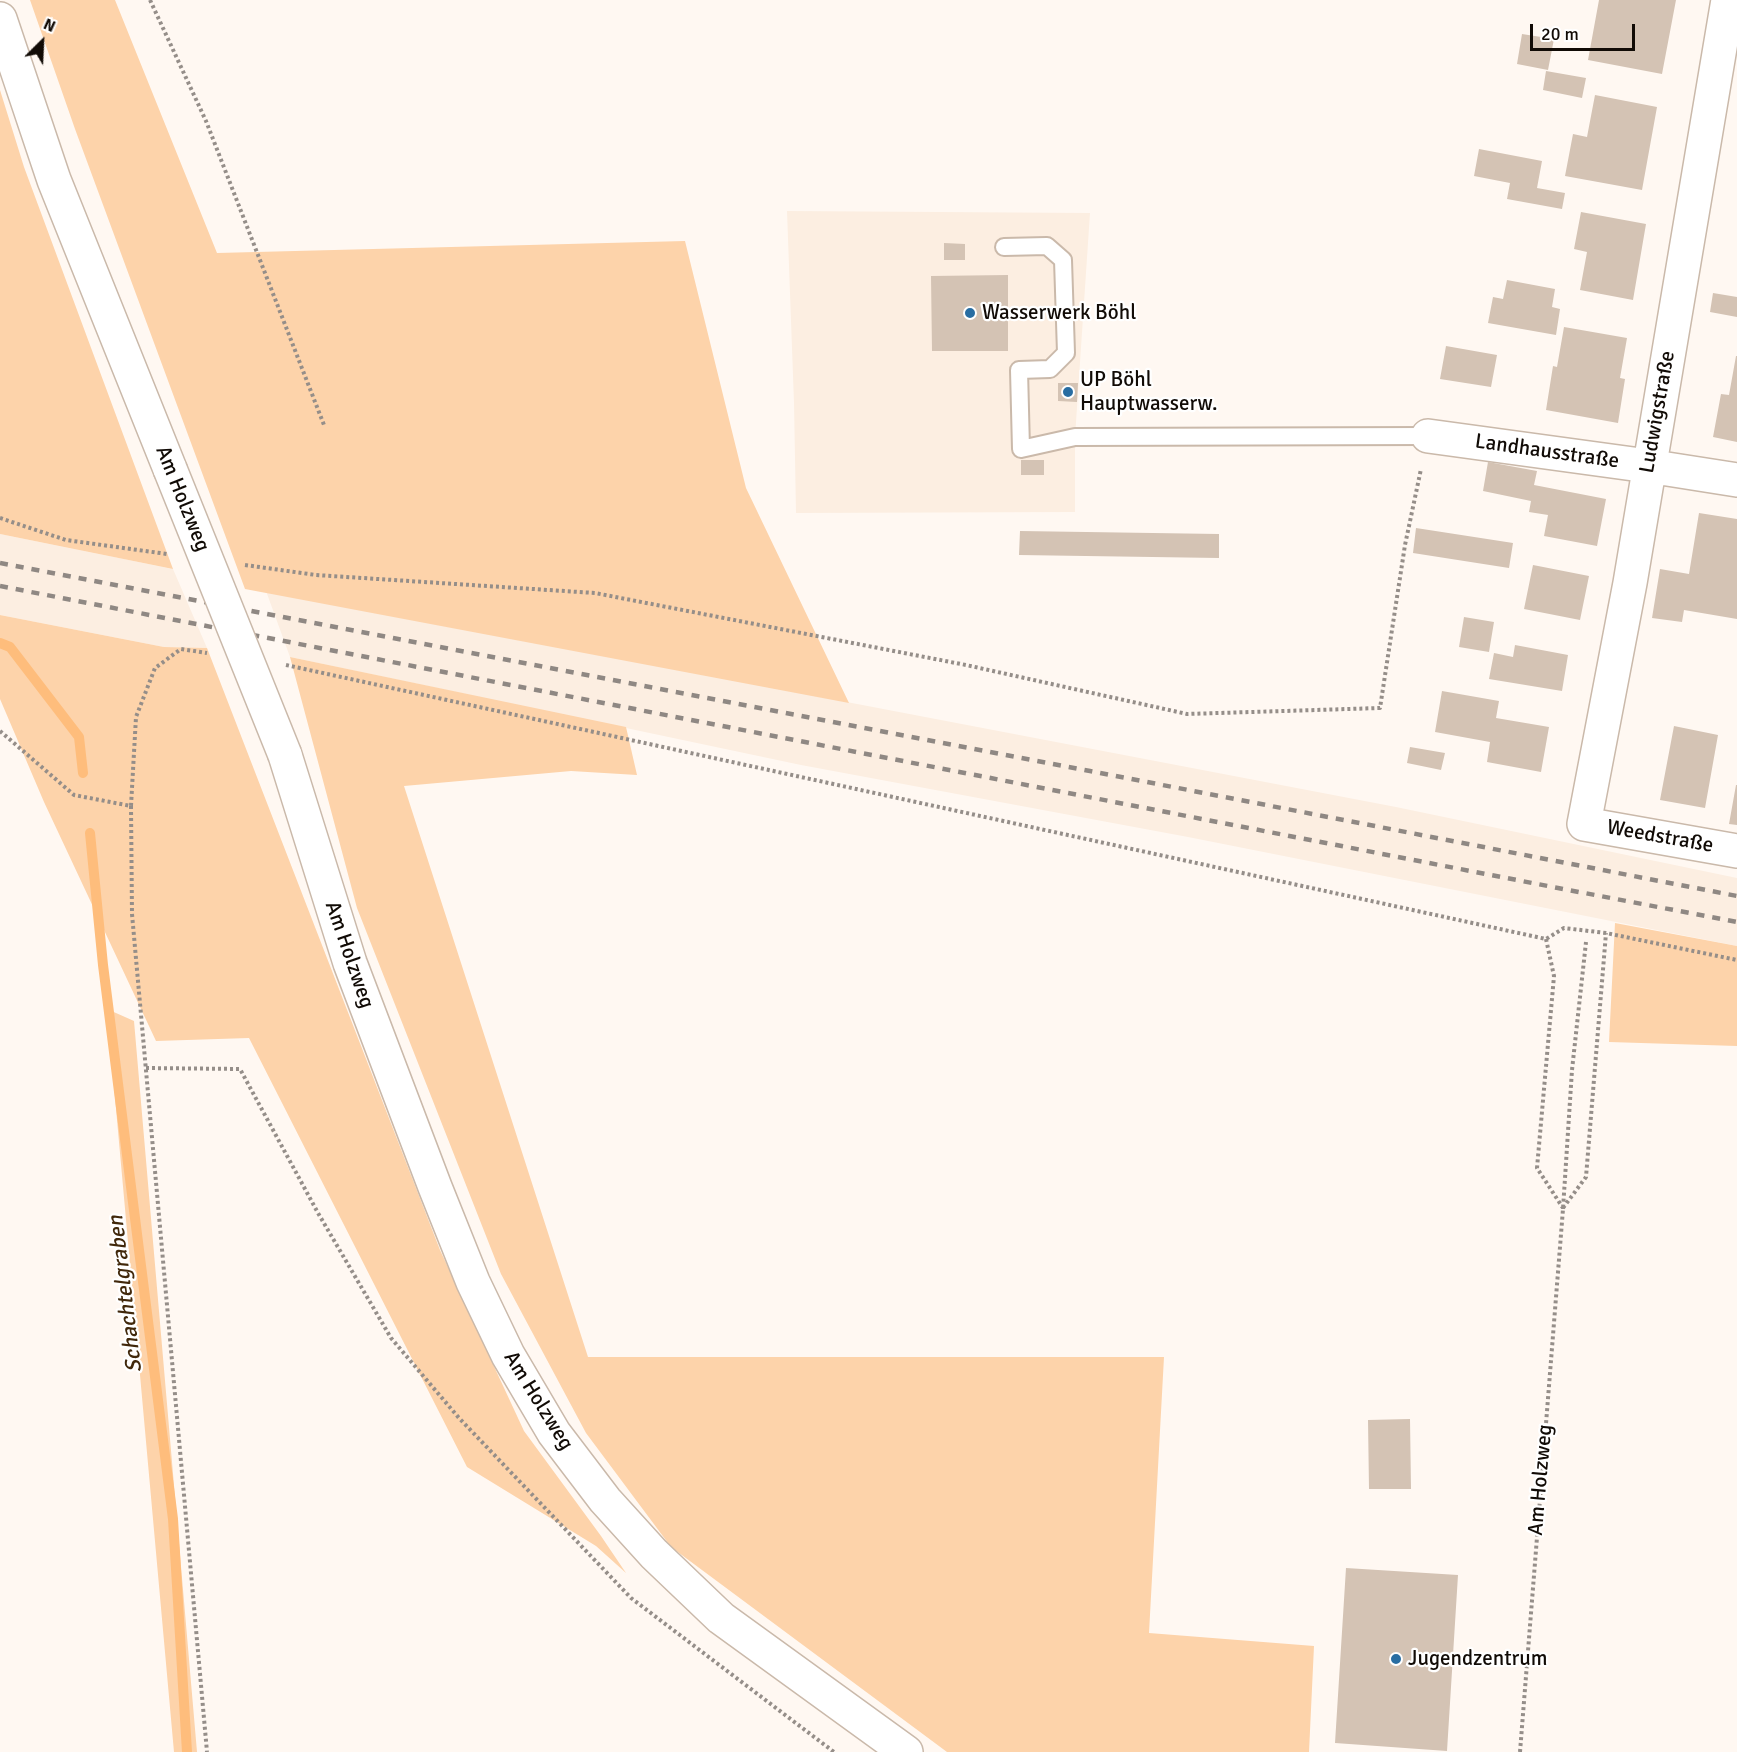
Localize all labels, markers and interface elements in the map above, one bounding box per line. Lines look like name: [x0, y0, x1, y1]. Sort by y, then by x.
north arrow: [12, 12, 72, 72]
scale bar: [1533, 12, 1638, 50]
text: N: [40, 14, 58, 37]
text: 20 m: [1541, 23, 1579, 45]
place label: Wasserwerk Böhl: [982, 300, 1136, 326]
marker: Wasserwerk Böhl: [963, 306, 977, 320]
street label: Ludwigstraße: [1635, 349, 1681, 475]
place label: UP Böhl Hauptwasserw.: [1080, 367, 1217, 417]
marker: UP Böhl Hauptwasserw.: [1061, 385, 1075, 399]
street label: Landhausstraße: [1473, 429, 1621, 475]
street label: Am Holzweg: [149, 443, 215, 555]
street label: Weedstraße: [1605, 815, 1715, 859]
street label: Am Holzweg: [319, 898, 379, 1012]
water label: Schachtelgraben: [103, 1214, 149, 1374]
street label: Am Holzweg: [498, 1347, 578, 1455]
street label: Am Holzweg: [1524, 1423, 1558, 1537]
place label: Jugendzentrum: [1408, 1646, 1547, 1672]
marker: Jugendzentrum: [1389, 1652, 1403, 1666]

